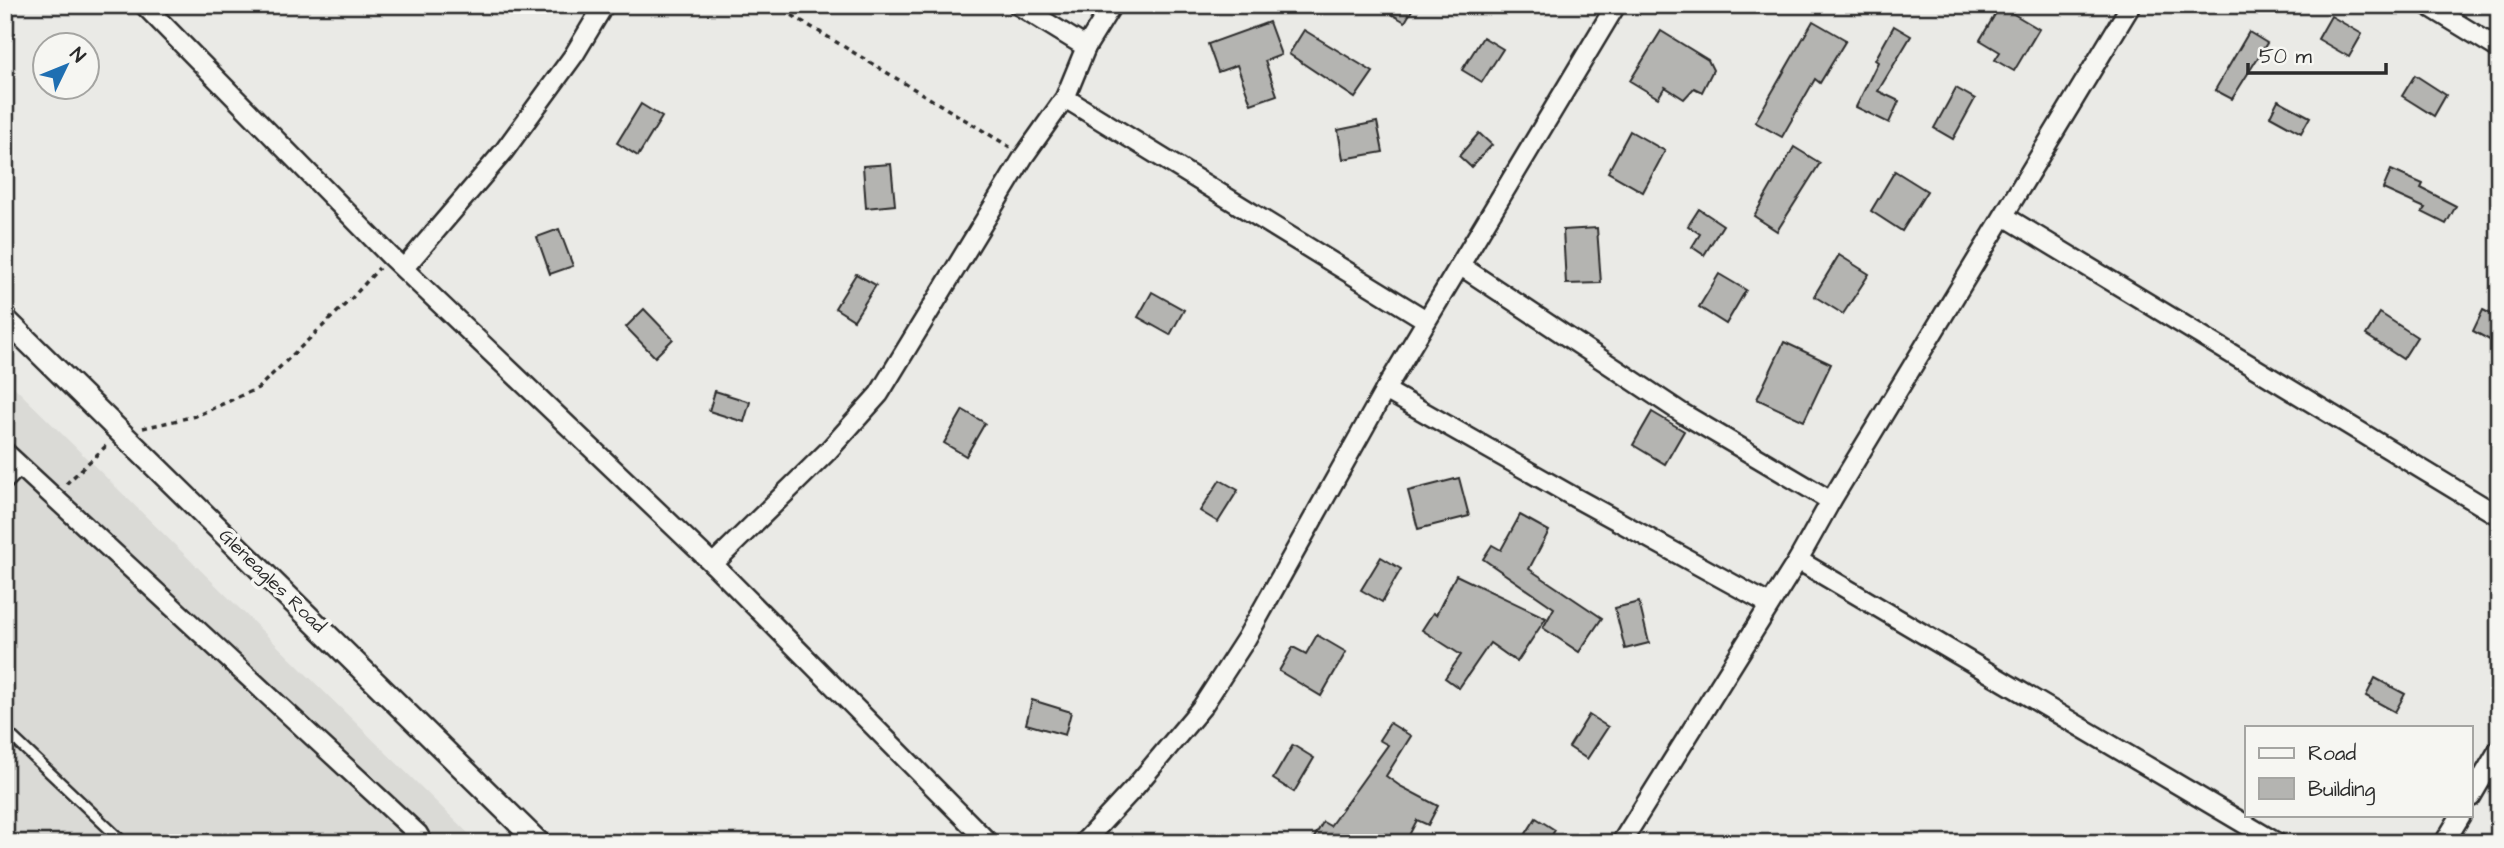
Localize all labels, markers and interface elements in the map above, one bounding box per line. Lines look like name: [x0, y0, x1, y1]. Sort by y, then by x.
north arrow: [32, 32, 102, 102]
scale bar: [2248, 32, 2387, 76]
text: N: [63, 42, 91, 69]
text: 50 m: [2259, 42, 2313, 71]
street label: Gleneagles Road: [212, 523, 332, 640]
legend: [2245, 726, 2472, 816]
text: Road: [2308, 739, 2356, 768]
text: Building: [2308, 775, 2376, 806]

